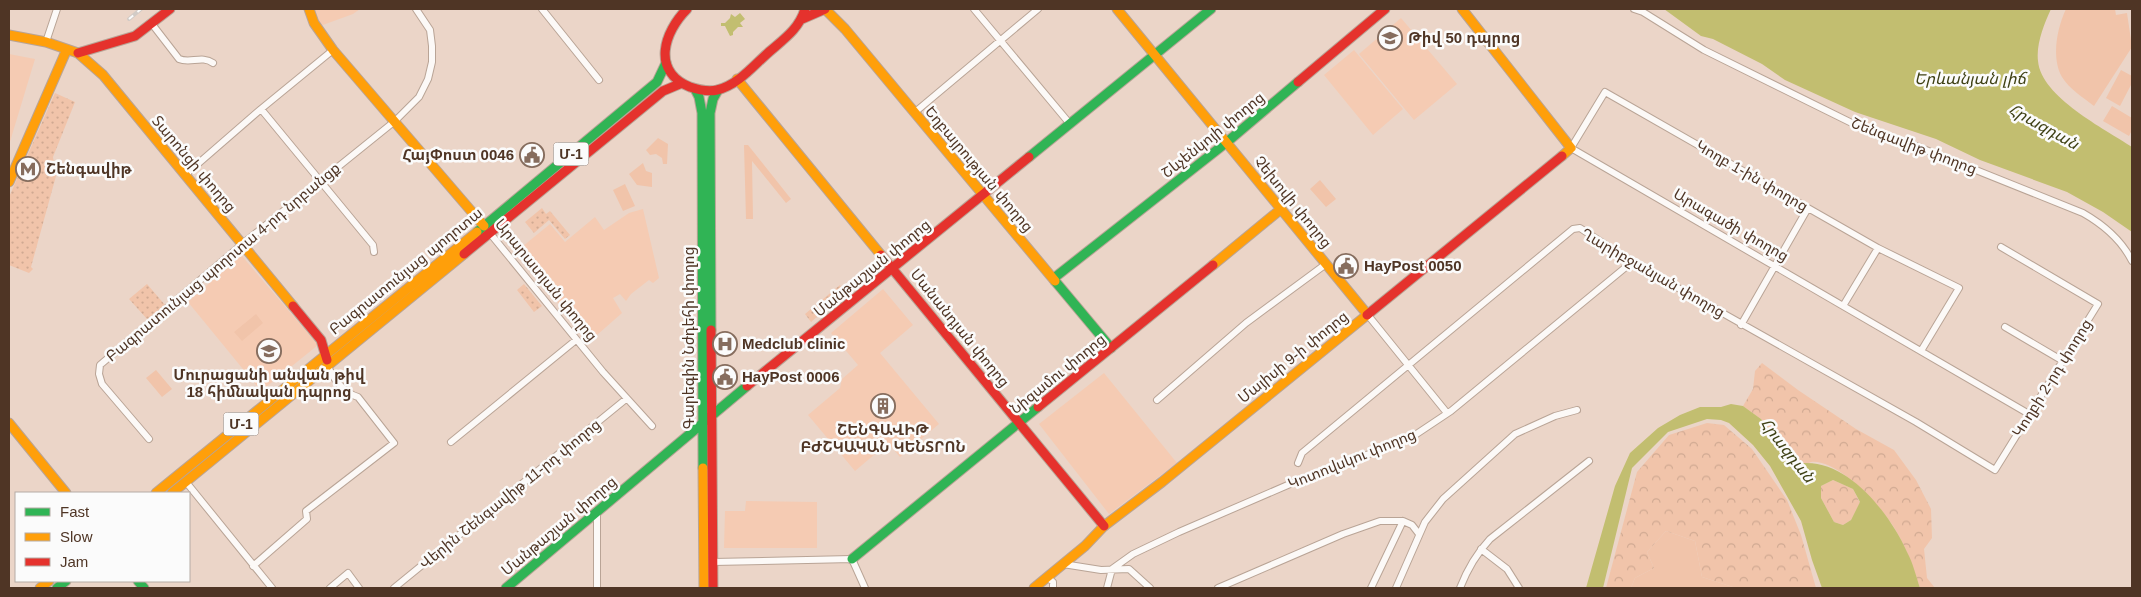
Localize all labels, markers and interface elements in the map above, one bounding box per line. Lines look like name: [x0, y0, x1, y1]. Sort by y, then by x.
school or university icon: Թիվ 50 դպրոց: [1377, 25, 1403, 51]
place label: Թիվ 50 դպրոց: [1408, 29, 1520, 47]
water label: Երևանյան լիճ: [1914, 70, 2029, 88]
street label: Շևչենկոյի փողոց: [1158, 88, 1268, 182]
water label: Հրազդան: [2006, 100, 2083, 154]
street label: Եղբայրության փողոց: [921, 102, 1037, 236]
street label: Տարոնցի փողոց: [148, 112, 240, 216]
street label: Շենգավիթ փողոց: [1849, 114, 1979, 178]
street label: Կողբ 1-ին փողոց: [1693, 137, 1811, 215]
public building icon: ՀայՓոստ 0046: [519, 142, 545, 168]
road number: Մ-1: [554, 142, 588, 166]
place label: ՀայՓոստ 0046: [402, 146, 514, 164]
street label: Չեխովի փողոց: [1250, 152, 1336, 252]
metro station icon: Շենգավիթ: [15, 156, 41, 182]
street label: Բագրատունյաց պողոտա 4-րդ նրբանցք: [102, 159, 344, 365]
place label: Շենգավիթ: [46, 160, 133, 178]
street label: Արագածի փողոց: [1670, 185, 1792, 265]
street label: Բագրատունյաց պողոտա: [326, 204, 486, 338]
street label: Արարատյան փողոց: [491, 215, 601, 345]
street label: Մանթաշյան փողոց: [810, 215, 934, 321]
street label: Ղարիբջանյան փողոց: [1578, 224, 1728, 322]
street label: Գարեգին Նժդեհի փողոց: [680, 247, 698, 429]
public building icon: HayPost 0050: [1333, 253, 1359, 279]
place label: HayPost 0050: [1364, 257, 1462, 274]
street label: Մանանդյան փողոց: [907, 265, 1013, 391]
street label: Մայիսի 9-ի փողոց: [1234, 307, 1352, 407]
street label: Կողբի 2-րդ փողոց: [2008, 316, 2096, 440]
street label: Նիզամու փողոց: [1007, 330, 1109, 418]
hospital icon: Medclub clinic: [712, 331, 738, 357]
place label: Medclub clinic: [742, 335, 845, 352]
school or university icon: Մուրացանի անվան թիվ 18 հիմնական դպրոց: [256, 338, 282, 364]
public building icon: HayPost 0006: [712, 364, 738, 390]
place label: Մուրացանի անվան թիվ 18 հիմնական դպրոց: [173, 366, 366, 401]
place label: HayPost 0006: [742, 368, 840, 385]
building icon: ՇԵՆԳԱՎԻԹ ԲԺՇԿԱԿԱՆ ԿԵՆՏՐՈՆ: [870, 393, 896, 419]
road number: Մ-1: [224, 412, 258, 436]
street label: Վերին Շենգավիթ 11-րդ փողոց: [416, 415, 604, 573]
water label: Հրազդան: [1757, 415, 1819, 487]
place label: ՇԵՆԳԱՎԻԹ ԲԺՇԿԱԿԱՆ ԿԵՆՏՐՈՆ: [801, 421, 965, 455]
street label: Կոտովսկու փողոց: [1285, 425, 1419, 493]
street label: Մանթաշյան փողոց: [498, 473, 620, 579]
legend: [15, 492, 190, 582]
text: Fast: [60, 503, 90, 520]
text: Slow: [60, 528, 93, 545]
text: Jam: [60, 553, 88, 570]

